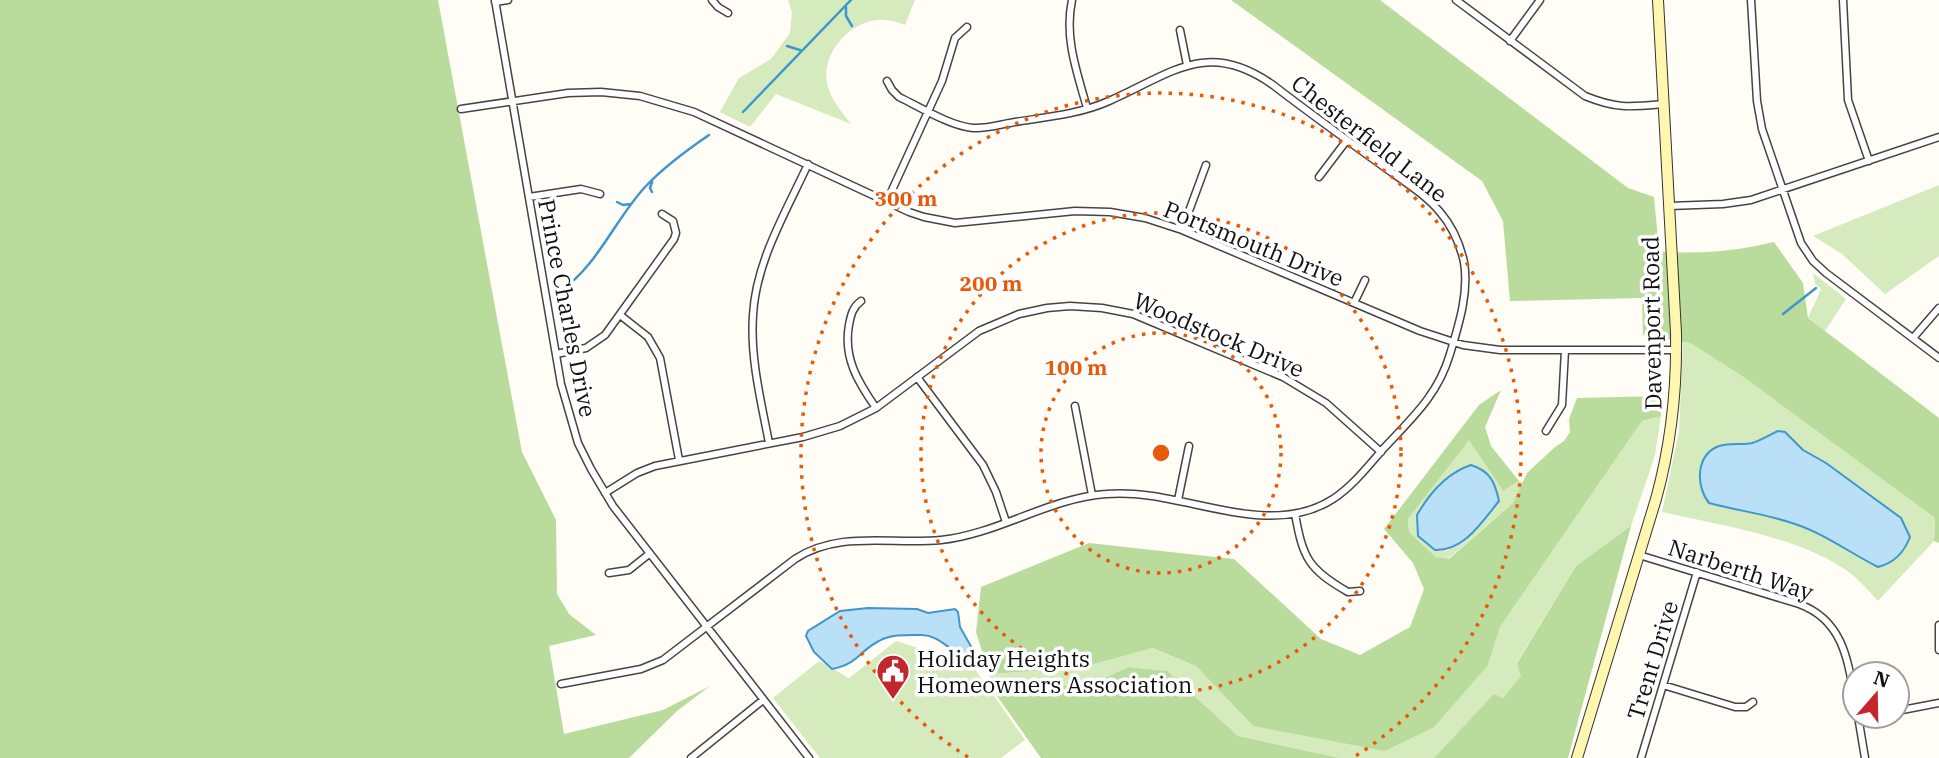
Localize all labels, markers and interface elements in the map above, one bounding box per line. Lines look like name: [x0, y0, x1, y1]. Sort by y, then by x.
street label: Chesterfield Lane: [1286, 68, 1454, 208]
text: 300 m: [874, 184, 938, 212]
street label: Portsmouth Drive: [1160, 193, 1348, 293]
street label: Prince Charles Drive: [532, 196, 604, 420]
street label: Davenport Road: [1634, 236, 1668, 410]
text: 200 m: [959, 269, 1023, 297]
street label: Woodstock Drive: [1129, 284, 1309, 384]
text: 100 m: [1044, 353, 1108, 381]
centre of rings: [1149, 441, 1173, 465]
street label: Narberth Way: [1665, 531, 1818, 607]
street label: Trent Drive: [1620, 597, 1684, 723]
place label: Holiday Heights Homeowners Association: [917, 643, 1193, 699]
public building icon: Holiday Heights Homeowners Association: [874, 652, 912, 701]
north arrow: [1841, 660, 1911, 730]
text: N: [1871, 665, 1893, 693]

